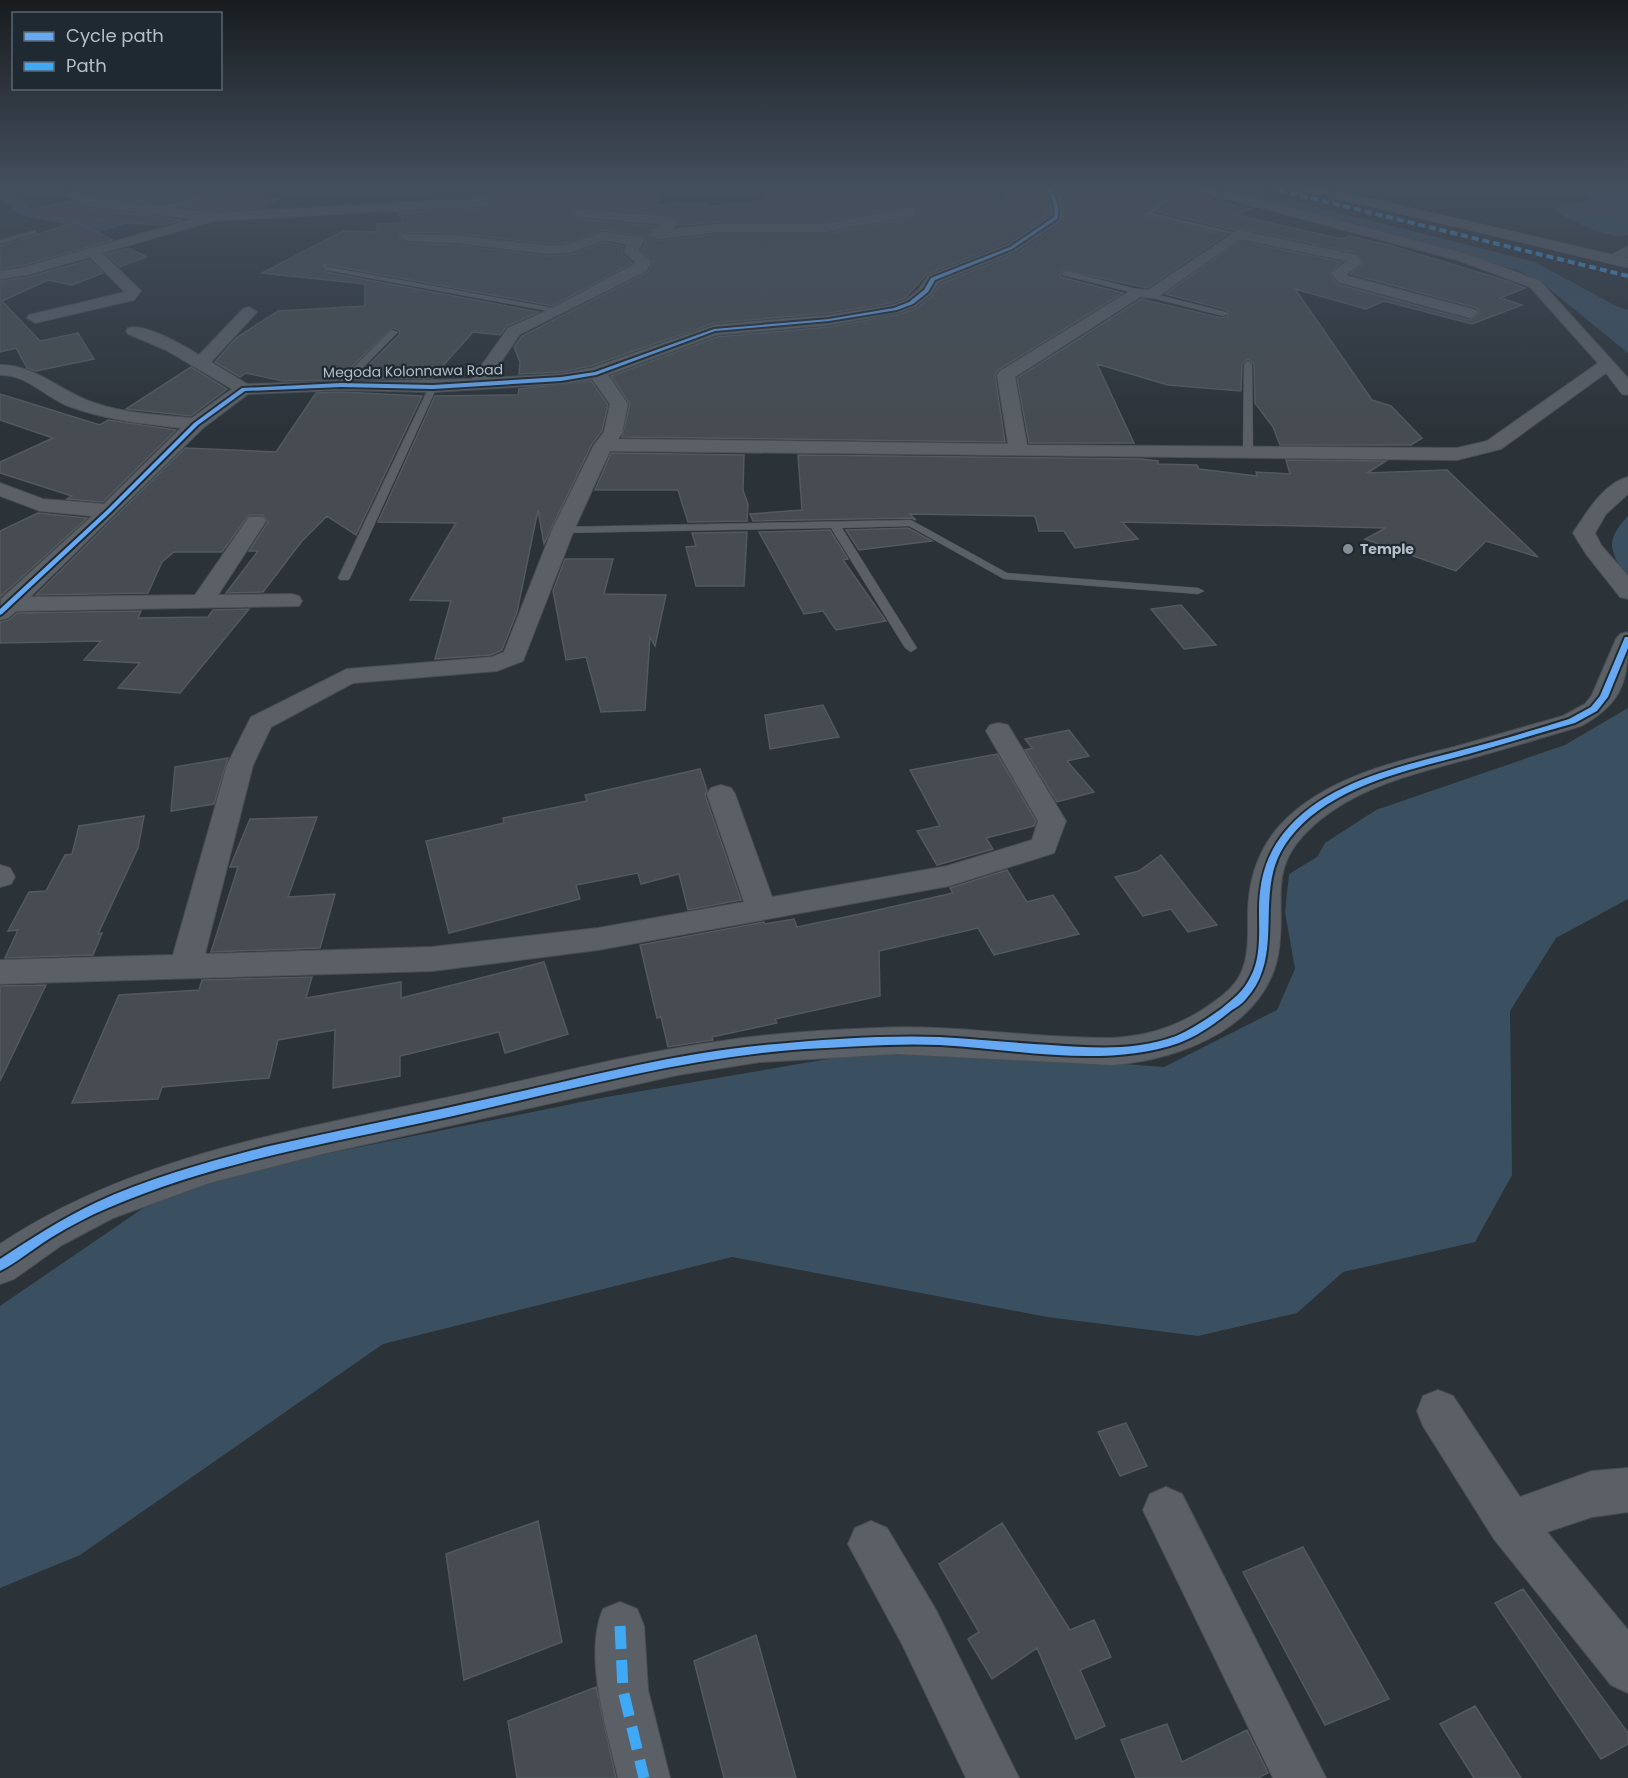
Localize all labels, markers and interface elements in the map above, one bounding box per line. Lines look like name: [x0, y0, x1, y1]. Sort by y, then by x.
legend: [12, 12, 222, 90]
text: Cycle path: [66, 23, 164, 48]
text: Path: [66, 53, 107, 78]
street label: Megoda Kolonnawa Road: [323, 359, 503, 383]
place label: Temple: [1360, 539, 1414, 559]
marker: Temple: [1341, 542, 1355, 556]

